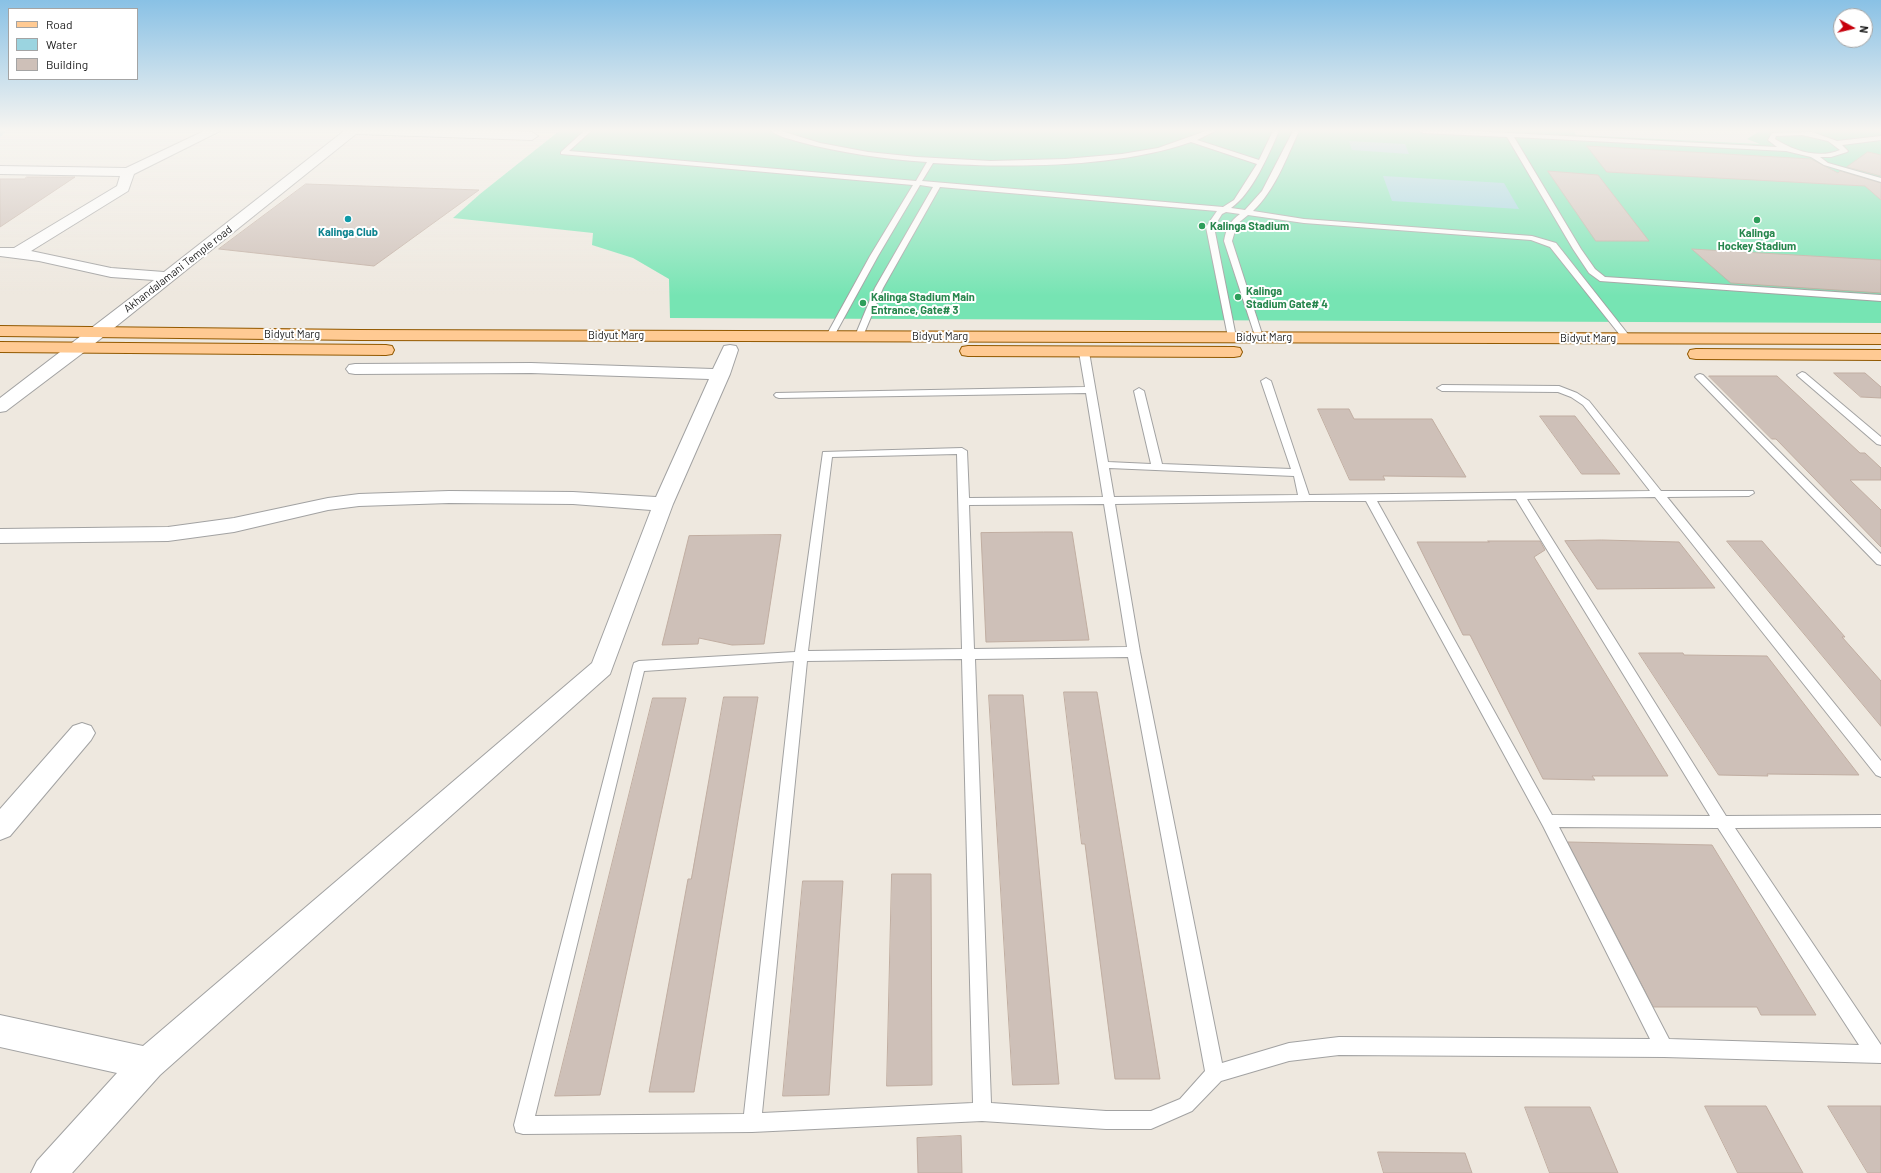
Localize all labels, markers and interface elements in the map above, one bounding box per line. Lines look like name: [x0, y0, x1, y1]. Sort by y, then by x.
legend: [8, 8, 138, 80]
north arrow: [1833, 8, 1873, 48]
text: Road: [46, 17, 73, 31]
text: N: [1857, 25, 1871, 34]
text: Water: [46, 37, 77, 51]
text: Building: [46, 57, 88, 71]
marker: Kalinga Club: [343, 214, 353, 224]
marker: Kalinga Hockey Stadium: [1752, 215, 1762, 225]
place label: Kalinga Stadium: [1210, 219, 1289, 233]
marker: Kalinga Stadium: [1197, 221, 1207, 231]
street label: Akhandalamani Temple road: [121, 223, 235, 315]
place label: Kalinga Club: [318, 225, 378, 239]
place label: Kalinga Hockey Stadium: [1718, 226, 1796, 252]
place label: Kalinga Stadium Gate# 4: [1246, 284, 1328, 310]
place label: Kalinga Stadium Main Entrance, Gate# 3: [871, 290, 975, 316]
marker: Kalinga Stadium Gate# 4: [1233, 292, 1243, 302]
marker: Kalinga Stadium Main Entrance, Gate# 3: [858, 298, 868, 308]
street label: Bidyut Marg: [264, 327, 320, 341]
street label: Bidyut Marg: [588, 328, 644, 342]
street label: Bidyut Marg: [912, 329, 968, 343]
street label: Bidyut Marg: [1236, 330, 1292, 344]
street label: Bidyut Marg: [1560, 331, 1616, 345]

